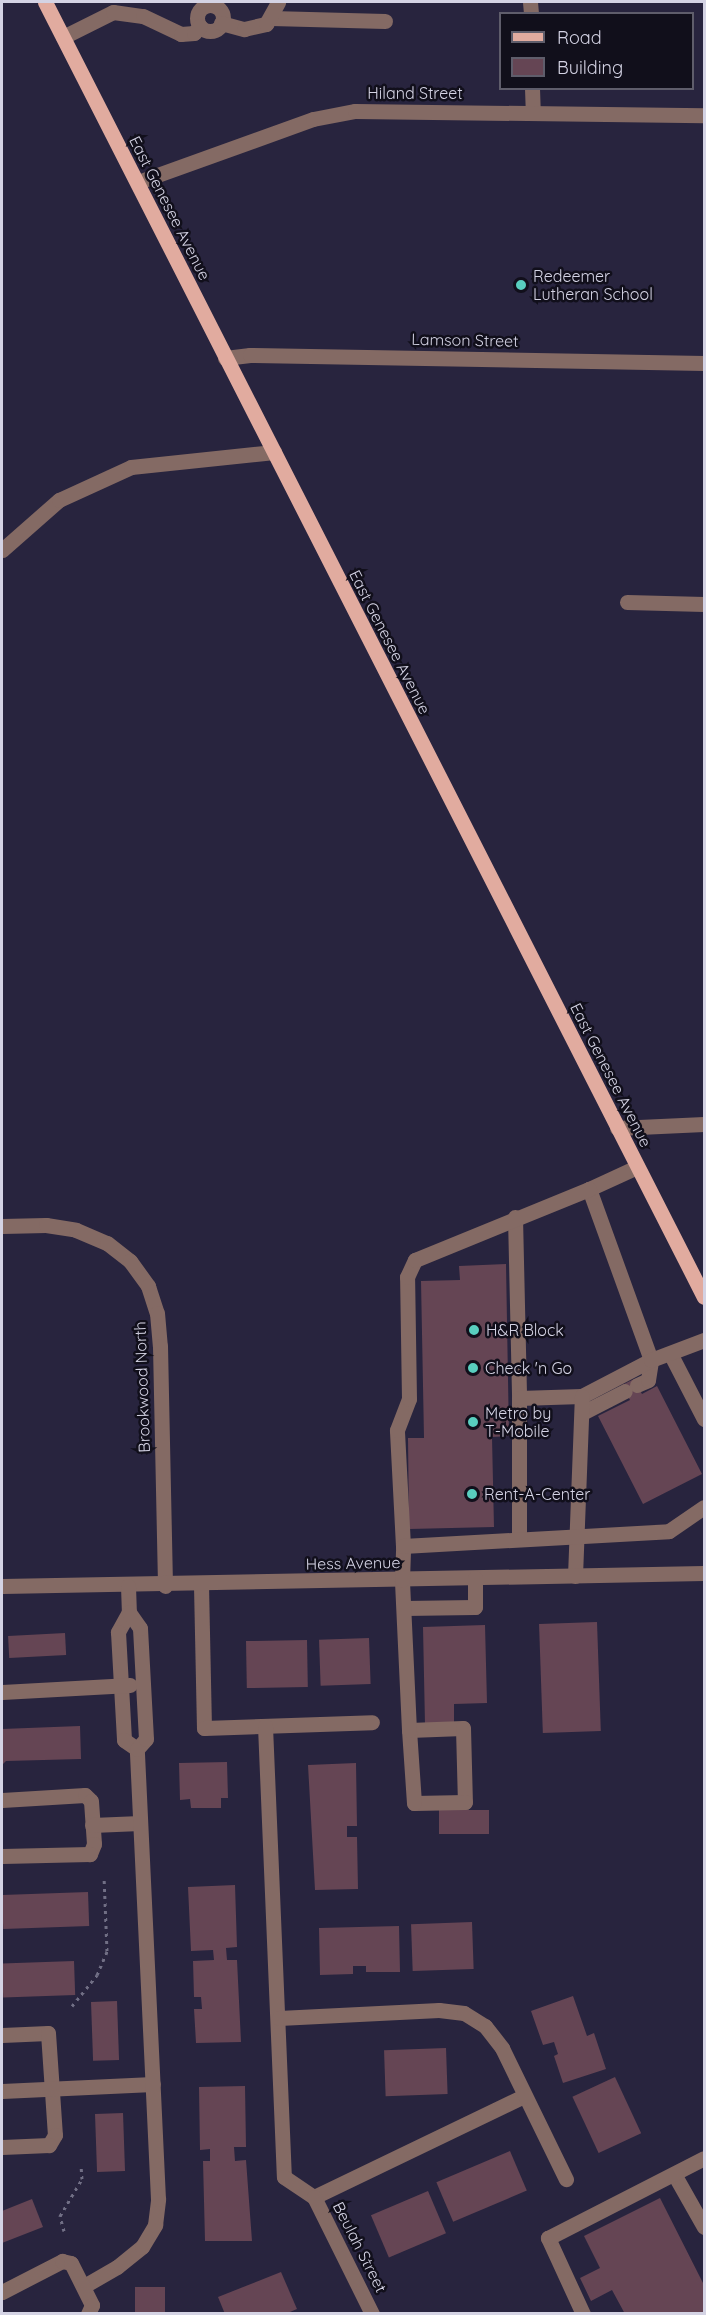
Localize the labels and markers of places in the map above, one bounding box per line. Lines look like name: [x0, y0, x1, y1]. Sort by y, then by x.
place label: Redeemer Lutheran School: [533, 266, 653, 304]
marker: Redeemer Lutheran School: [514, 278, 528, 292]
place label: H&R Block: [486, 1320, 564, 1340]
marker: H&R Block: [467, 1323, 481, 1337]
place label: Check 'n Go: [485, 1358, 572, 1378]
marker: Check 'n Go: [466, 1361, 480, 1375]
place label: Metro by T-Mobile: [485, 1403, 551, 1441]
marker: Metro by T-Mobile: [466, 1415, 480, 1429]
place label: Rent-A-Center: [484, 1484, 590, 1504]
marker: Rent-A-Center: [465, 1487, 479, 1501]

